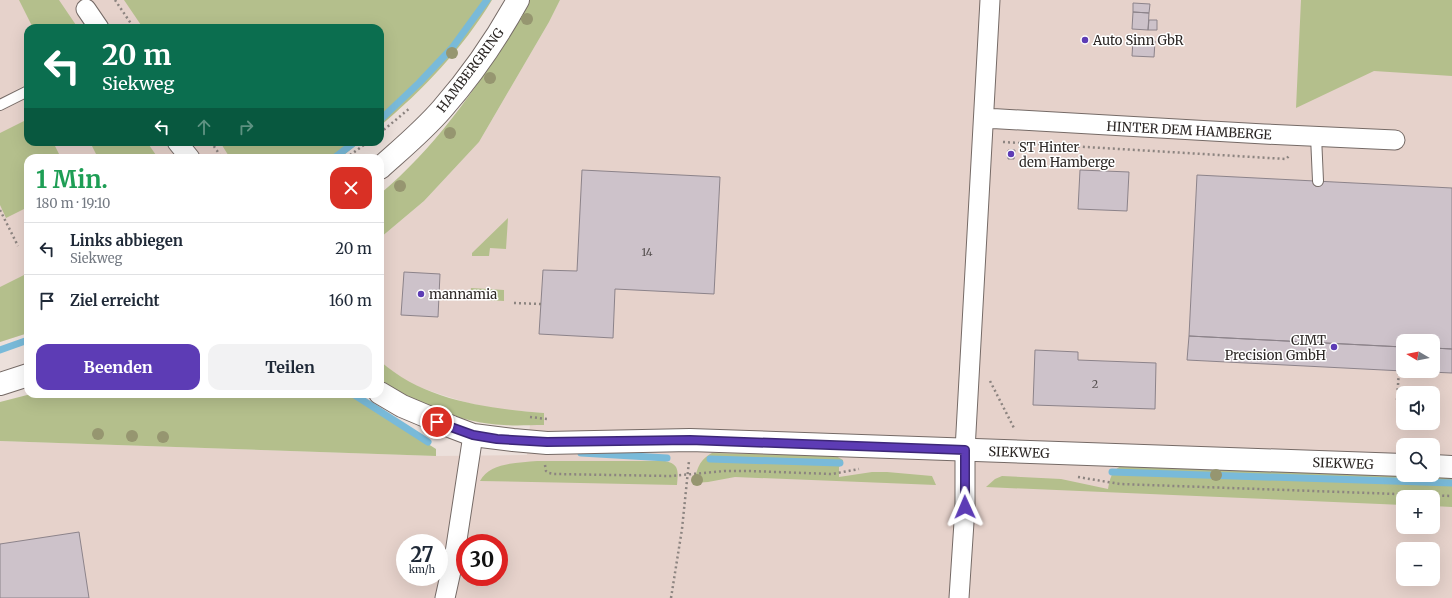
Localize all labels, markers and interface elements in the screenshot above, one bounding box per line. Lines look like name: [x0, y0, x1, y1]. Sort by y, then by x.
street label: HAMBERGRING: [433, 24, 508, 116]
place label: Auto Sinn GbR: [1092, 32, 1183, 49]
marker: Auto Sinn GbR: [1080, 35, 1090, 45]
text: 20 m: [102, 37, 171, 73]
icon: left: [36, 40, 88, 92]
text: Siekweg: [102, 72, 174, 95]
icon: left: [151, 116, 173, 138]
icon: ahead: [193, 116, 215, 138]
icon: right: [235, 116, 257, 138]
street label: HINTER DEM HAMBERGE: [1106, 118, 1273, 143]
place label: ST Hinter dem Hamberge: [1019, 139, 1115, 171]
marker: ST Hinter dem Hamberge: [1006, 149, 1016, 159]
text: 1 Min.: [36, 164, 108, 195]
button: close: [330, 167, 372, 209]
text: 180 m · 19:10: [36, 195, 110, 212]
text: Links abbiegen: [70, 231, 183, 250]
icon: left: [36, 238, 58, 260]
text: 20 m: [335, 239, 372, 258]
house number: 14: [641, 245, 653, 259]
text: Siekweg: [70, 250, 122, 267]
place label: mannamia: [429, 286, 497, 303]
marker: mannamia: [416, 289, 426, 299]
icon: arrive: [36, 290, 58, 312]
text: Ziel erreicht: [70, 291, 160, 310]
text: 160 m: [329, 291, 372, 310]
place label: CIMT Precision GmbH: [1225, 332, 1326, 364]
north arrow: [1396, 334, 1440, 378]
map controls: [1396, 334, 1440, 586]
marker: CIMT Precision GmbH: [1329, 342, 1339, 352]
button: Beenden: [36, 344, 200, 390]
button: Teilen: [208, 344, 372, 390]
house number: 2: [1092, 377, 1098, 391]
button: sound: [1396, 386, 1440, 430]
pin: [420, 405, 454, 439]
icon: arrive: [426, 411, 448, 433]
button: search: [1396, 438, 1440, 482]
street label: SIEKWEG: [988, 443, 1050, 462]
street label: SIEKWEG: [1312, 454, 1374, 473]
position arrow: [944, 486, 986, 528]
button: +: [1396, 490, 1440, 534]
speed limit sign: 30: [456, 534, 508, 586]
text: 27: [410, 542, 434, 567]
button: −: [1396, 542, 1440, 586]
text: km/h: [409, 563, 435, 576]

